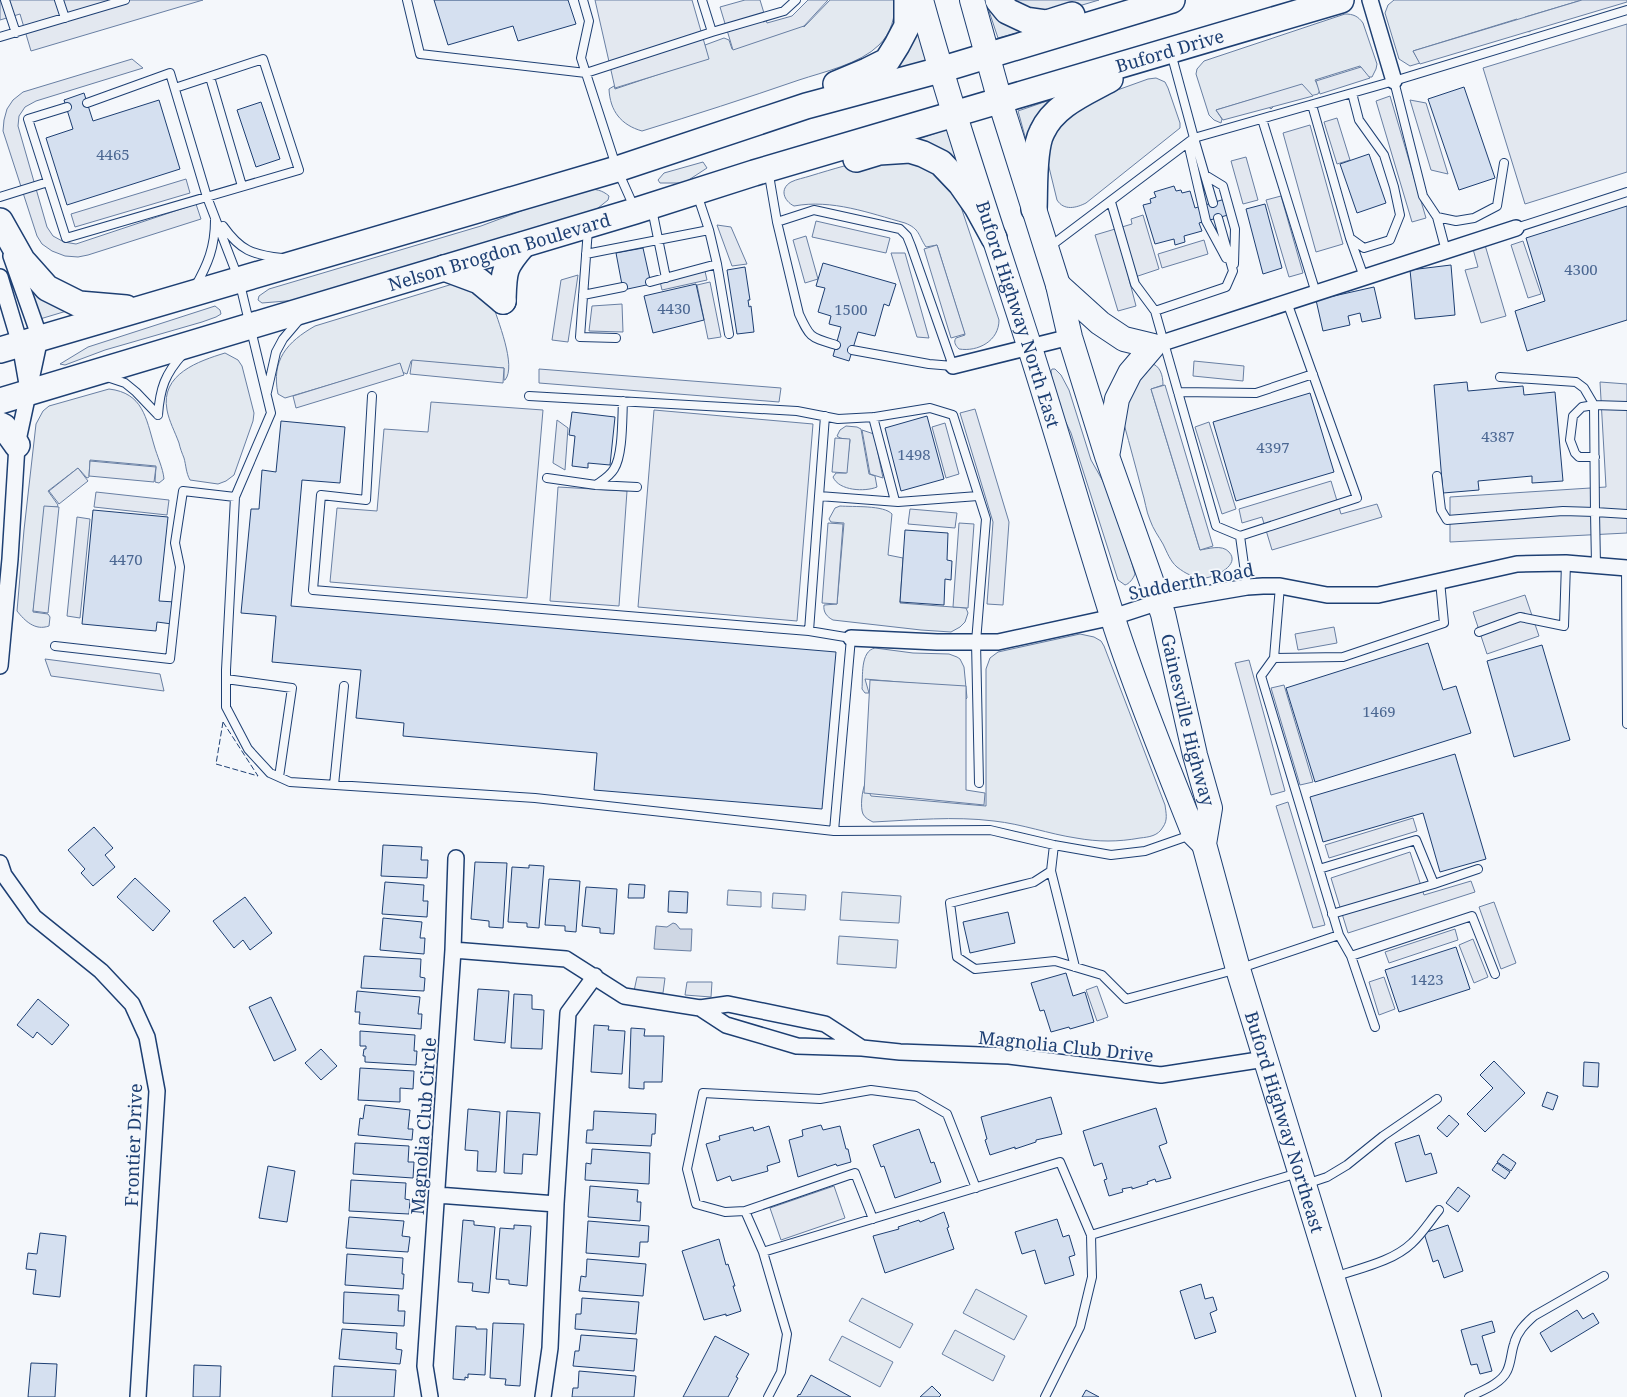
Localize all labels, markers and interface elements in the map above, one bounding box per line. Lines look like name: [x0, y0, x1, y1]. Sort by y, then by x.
street label: Buford Drive: [1113, 23, 1227, 78]
house number: 4465: [96, 144, 130, 164]
street label: Buford Highway North East: [971, 198, 1066, 430]
street label: Nelson Brogdon Boulevard: [385, 207, 613, 296]
house number: 4300: [1564, 259, 1598, 279]
house number: 4430: [657, 298, 691, 318]
house number: 1500: [834, 299, 868, 319]
house number: 4387: [1481, 426, 1515, 446]
house number: 4397: [1256, 437, 1290, 457]
house number: 1498: [897, 444, 931, 464]
house number: 4470: [109, 549, 143, 569]
street label: Sudderth Road: [1126, 557, 1256, 605]
street label: Gainesville Highway: [1156, 631, 1221, 809]
house number: 1469: [1362, 701, 1396, 721]
house number: 1423: [1410, 969, 1444, 989]
street label: Buford Highway Northeast: [1240, 1008, 1330, 1236]
street label: Magnolia Club Drive: [977, 1025, 1155, 1067]
street label: Magnolia Club Circle: [405, 1036, 441, 1216]
street label: Frontier Drive: [119, 1083, 147, 1207]

